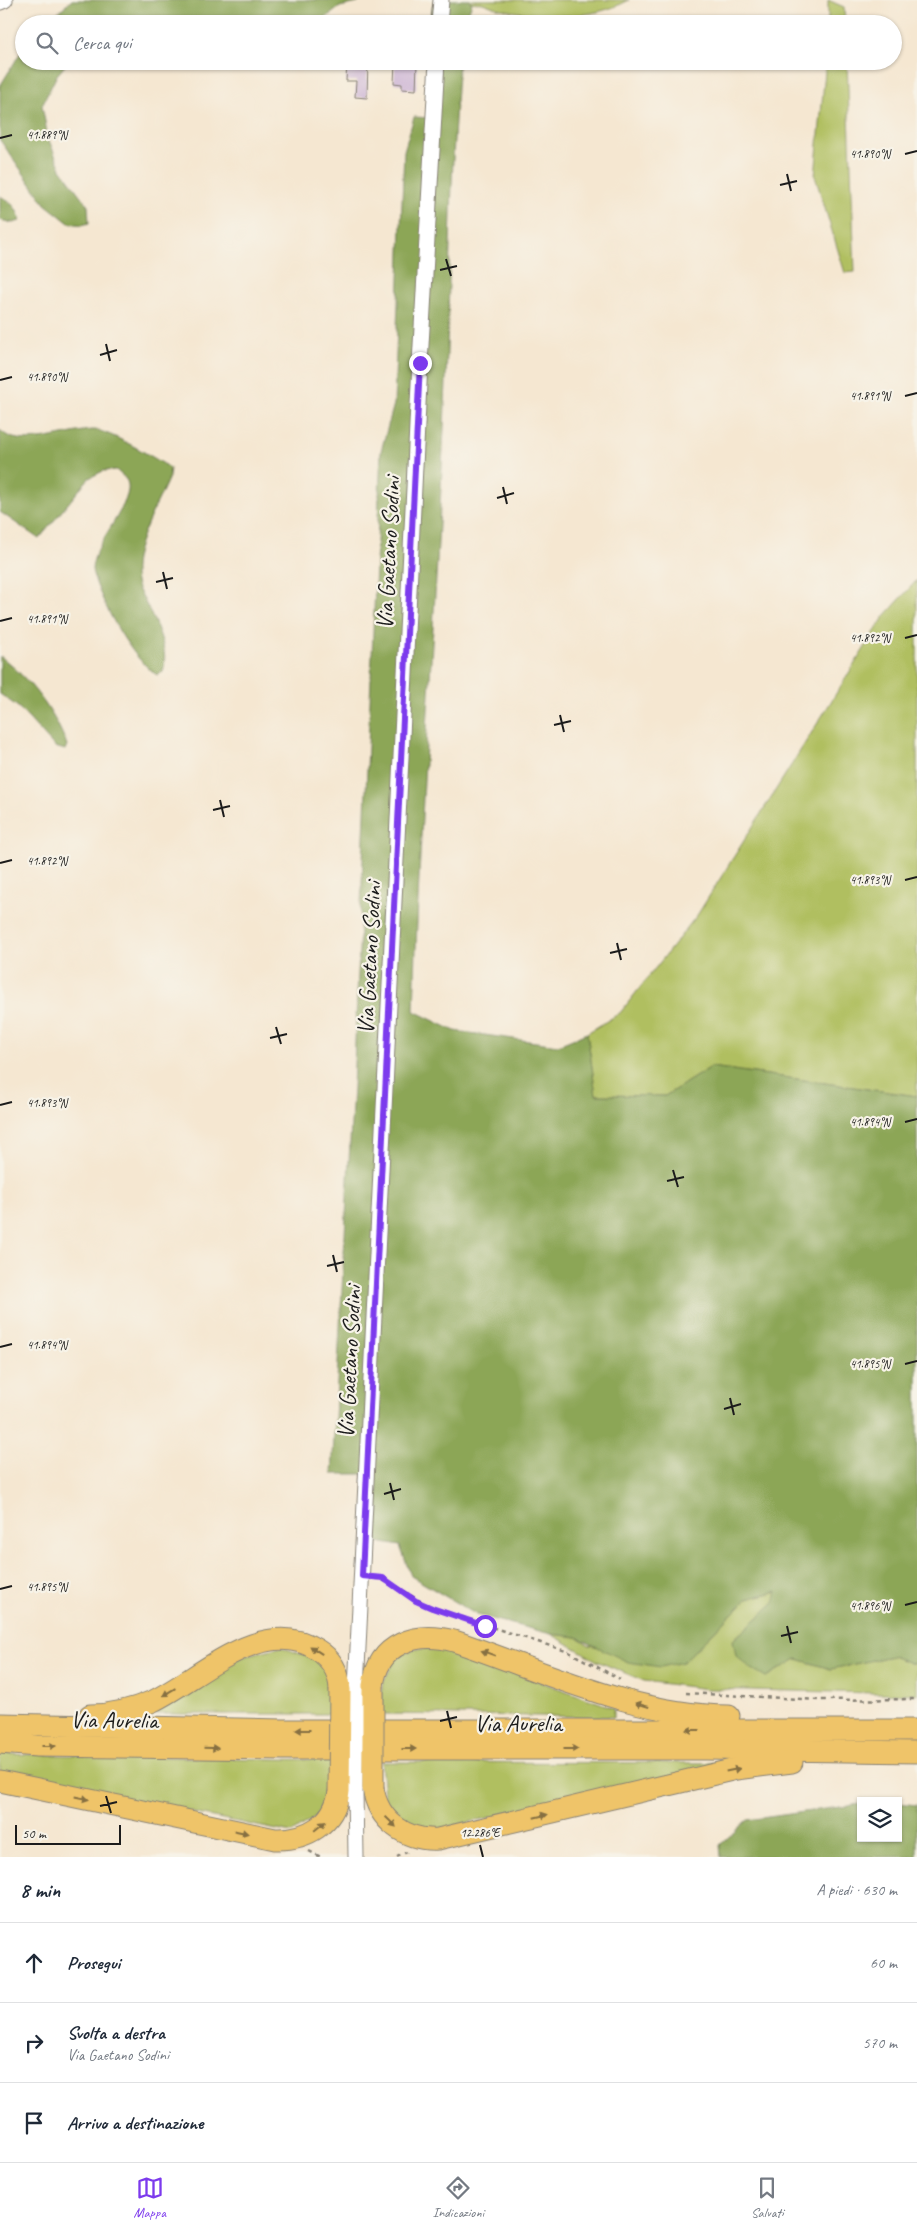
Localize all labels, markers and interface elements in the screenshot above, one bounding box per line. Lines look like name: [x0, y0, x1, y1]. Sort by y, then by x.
search box: [15, 15, 902, 70]
icon: search: [33, 29, 61, 57]
text: Cerca qui: [73, 31, 132, 55]
text: 41.889°N: [27, 127, 69, 143]
text: 41.890°N: [850, 146, 892, 162]
route end: [409, 352, 432, 375]
text: 41.890°N: [27, 369, 69, 385]
text: 41.891°N: [850, 388, 892, 404]
street label: Via Gaetano Sodini: [369, 472, 407, 630]
text: 41.891°N: [27, 611, 69, 627]
text: 41.892°N: [850, 630, 892, 646]
text: 41.892°N: [27, 853, 69, 869]
text: 41.893°N: [850, 872, 892, 888]
street label: Via Gaetano Sodini: [350, 877, 388, 1035]
text: 41.893°N: [27, 1095, 69, 1111]
text: 41.894°N: [850, 1114, 892, 1130]
street label: Via Gaetano Sodini: [330, 1281, 368, 1439]
text: 41.894°N: [27, 1337, 69, 1353]
text: 41.895°N: [850, 1356, 892, 1372]
text: 41.895°N: [27, 1579, 69, 1595]
text: 41.896°N: [850, 1598, 892, 1614]
route start: [474, 1615, 497, 1638]
one-way arrow: [309, 1645, 323, 1655]
one-way arrow: [480, 1649, 495, 1657]
one-way arrow: [162, 1687, 175, 1696]
one-way arrow: [634, 1700, 649, 1708]
street label: Via Aurelia: [70, 1704, 160, 1736]
street label: Via Aurelia: [474, 1708, 564, 1738]
one-way arrow: [295, 1726, 311, 1734]
one-way arrow: [685, 1726, 701, 1734]
one-way arrow: [41, 1742, 57, 1750]
one-way arrow: [203, 1744, 219, 1752]
one-way arrow: [401, 1745, 417, 1753]
one-way arrow: [563, 1745, 579, 1753]
one-way arrow: [725, 1766, 741, 1774]
one-way arrow: [74, 1794, 89, 1802]
map controls: [857, 1797, 902, 1842]
button: layers: [857, 1797, 902, 1842]
one-way arrow: [533, 1812, 548, 1820]
one-way arrow: [385, 1816, 397, 1828]
one-way arrow: [313, 1820, 326, 1831]
scale bar: [15, 1822, 121, 1845]
text: 50 m: [22, 1825, 46, 1842]
text: 12.286°E: [460, 1825, 501, 1841]
one-way arrow: [233, 1829, 249, 1837]
text: 8 min: [20, 1877, 60, 1903]
text: A piedi · 630 m: [816, 1880, 897, 1900]
icon: ahead: [20, 1949, 48, 1977]
text: Prosegui: [67, 1951, 120, 1975]
text: 60 m: [870, 1953, 897, 1973]
text: Svolta a destra: [67, 2021, 165, 2045]
icon: right: [20, 2029, 48, 2057]
text: 570 m: [863, 2033, 897, 2053]
text: Via Gaetano Sodini: [67, 2045, 169, 2065]
icon: arrive: [20, 2109, 48, 2137]
text: Arrivo a destinazione: [67, 2111, 203, 2135]
tab: Mappa: [133, 2174, 166, 2221]
tab: Indicazioni: [433, 2174, 484, 2221]
tab: Salvati: [751, 2174, 784, 2221]

